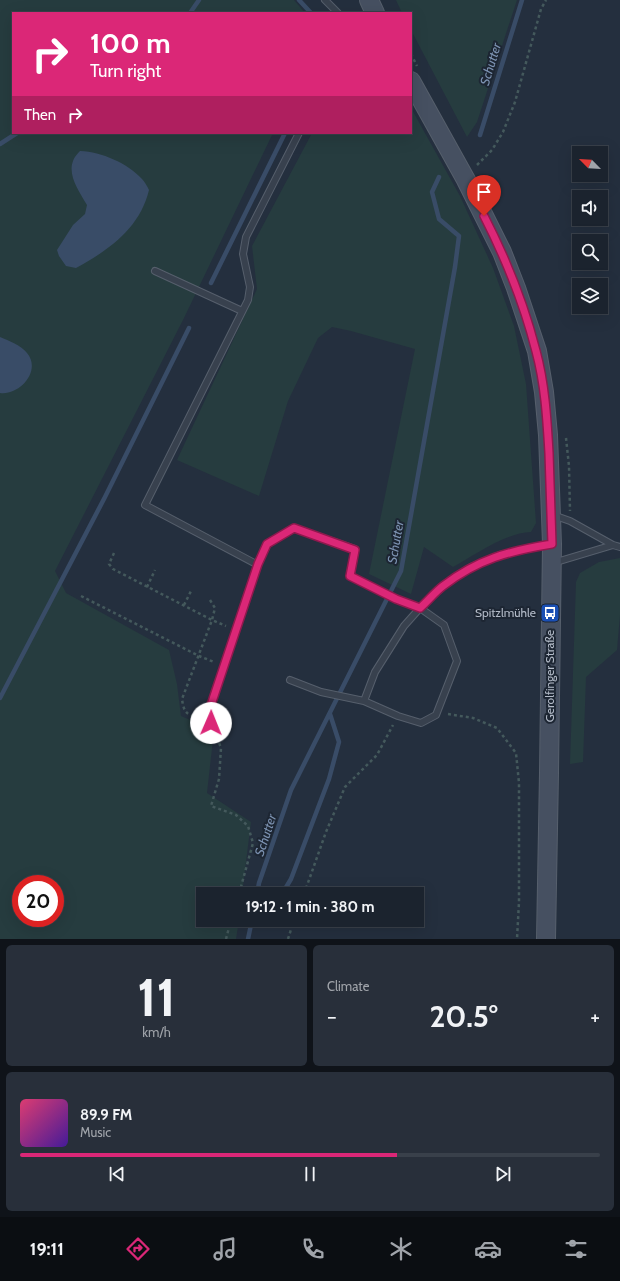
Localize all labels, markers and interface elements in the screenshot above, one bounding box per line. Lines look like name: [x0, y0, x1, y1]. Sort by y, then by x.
text: 100 m: [90, 26, 171, 60]
icon: right: [24, 28, 76, 80]
water label: Schutter: [476, 40, 504, 87]
text: Turn right: [90, 60, 161, 82]
icon: right: [64, 104, 86, 126]
text: Then: [24, 106, 56, 124]
north arrow: [572, 146, 608, 182]
map controls: [572, 146, 608, 314]
pin: [467, 175, 501, 216]
icon: arrive: [473, 181, 495, 203]
button: sound: [572, 190, 608, 226]
button: search: [572, 234, 608, 270]
button: layers: [572, 278, 608, 314]
water label: Schutter: [383, 518, 407, 565]
bus stop icon: Spitzlmühle: [539, 602, 561, 624]
place label: Spitzlmühle: [475, 605, 536, 620]
street label: Gerolfinger Straße: [542, 630, 557, 722]
position arrow: [190, 702, 232, 744]
water label: Schutter: [251, 811, 280, 858]
speed limit sign: 20: [12, 875, 64, 927]
text: 19:12 · 1 min · 380 m: [245, 898, 375, 916]
text: 11: [137, 966, 176, 1029]
text: Climate: [327, 978, 369, 994]
text: 20.5°: [429, 998, 498, 1035]
text: −: [327, 1003, 337, 1030]
text: +: [590, 1003, 600, 1030]
text: km/h: [142, 1024, 171, 1040]
text: 89.9 FM: [80, 1106, 132, 1124]
text: Music: [80, 1124, 111, 1140]
icon: previous: [106, 1163, 128, 1185]
icon: pause: [299, 1163, 321, 1185]
icon: next: [492, 1163, 514, 1185]
icon: directions: [124, 1235, 152, 1263]
icon: music: [211, 1235, 239, 1263]
icon: phone: [299, 1235, 327, 1263]
icon: climate: [387, 1235, 415, 1263]
icon: car: [474, 1235, 502, 1263]
icon: filters: [562, 1235, 590, 1263]
text: 19:11: [30, 1238, 64, 1260]

